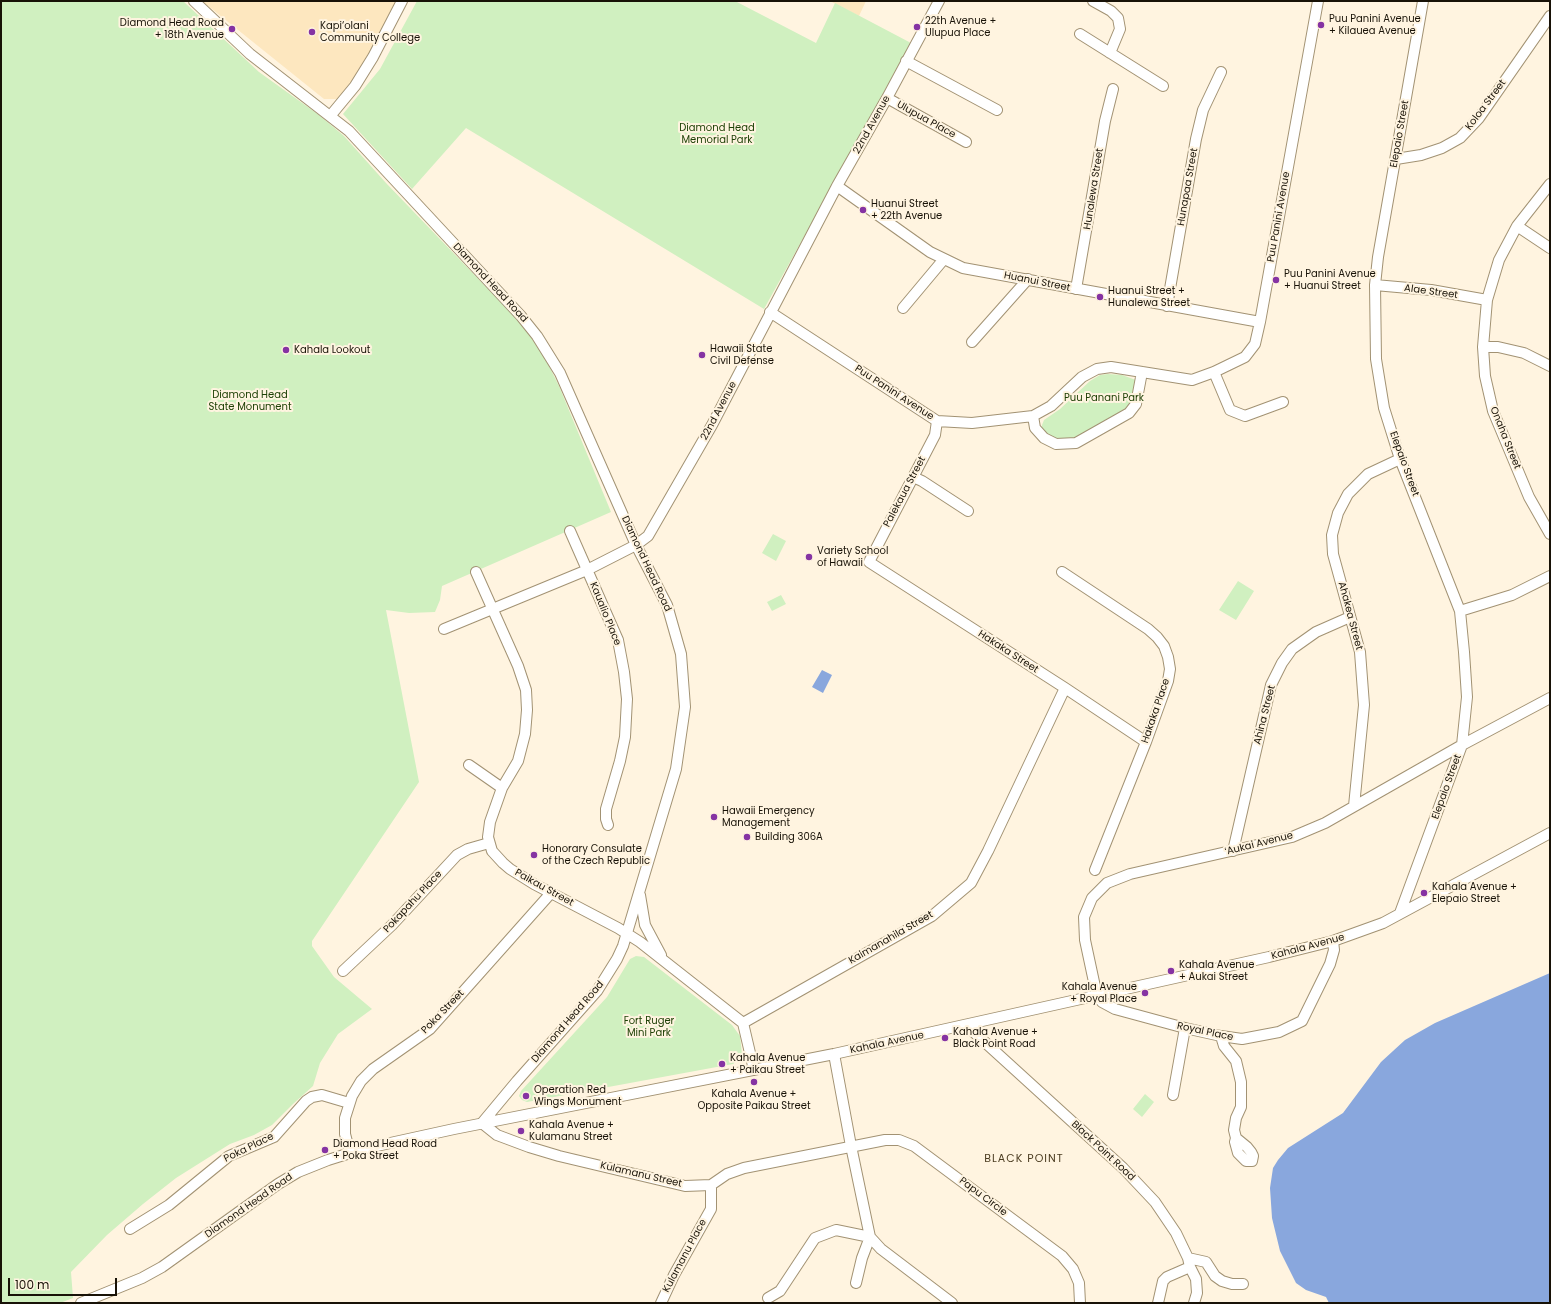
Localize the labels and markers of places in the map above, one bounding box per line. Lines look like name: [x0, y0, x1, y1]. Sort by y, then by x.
place label: Puu Panini Avenue + Kilauea Avenue: [1329, 13, 1421, 36]
place label: 22th Avenue + Ulupua Place: [925, 15, 996, 38]
place label: Diamond Head Road + 18th Avenue: [120, 17, 224, 40]
place label: Kapi‘olani Community College: [320, 20, 420, 44]
marker: Puu Panini Avenue + Kilauea Avenue: [1316, 20, 1326, 30]
marker: 22th Avenue + Ulupua Place: [912, 22, 922, 32]
marker: Diamond Head Road + 18th Avenue: [227, 24, 237, 34]
marker: Kapi‘olani Community College: [307, 27, 317, 37]
place label: Huanui Street + 22th Avenue: [871, 198, 942, 222]
marker: Huanui Street + 22th Avenue: [858, 205, 868, 215]
place label: Puu Panini Avenue + Huanui Street: [1284, 268, 1376, 292]
marker: Puu Panini Avenue + Huanui Street: [1271, 275, 1281, 285]
place label: Huanui Street + Hunalewa Street: [1108, 285, 1190, 308]
marker: Huanui Street + Hunalewa Street: [1095, 292, 1105, 302]
place label: Hawaii State Civil Defense: [710, 343, 774, 366]
place label: Kahala Lookout: [294, 344, 371, 356]
marker: Kahala Lookout: [281, 345, 291, 355]
marker: Hawaii State Civil Defense: [697, 350, 707, 360]
place label: Variety School of Hawaii: [817, 545, 888, 568]
marker: Variety School of Hawaii: [804, 552, 814, 562]
place label: Hawaii Emergency Management: [722, 805, 815, 828]
marker: Hawaii Emergency Management: [709, 812, 719, 822]
place label: Building 306A: [755, 831, 823, 843]
marker: Building 306A: [742, 832, 752, 842]
place label: Honorary Consulate of the Czech Republic: [542, 843, 650, 866]
marker: Honorary Consulate of the Czech Republic: [529, 850, 539, 860]
place label: Kahala Avenue + Elepaio Street: [1432, 881, 1517, 904]
marker: Kahala Avenue + Elepaio Street: [1419, 888, 1429, 898]
place label: Kahala Avenue + Aukai Street: [1179, 959, 1254, 982]
marker: Kahala Avenue + Aukai Street: [1166, 966, 1176, 976]
place label: Kahala Avenue + Royal Place: [1062, 981, 1137, 1004]
marker: Kahala Avenue + Royal Place: [1140, 988, 1150, 998]
place label: Kahala Avenue + Black Point Road: [953, 1026, 1038, 1050]
marker: Kahala Avenue + Black Point Road: [940, 1033, 950, 1043]
place label: Kahala Avenue + Paikau Street: [730, 1052, 805, 1076]
marker: Kahala Avenue + Paikau Street: [717, 1059, 727, 1069]
marker: Kahala Avenue + Opposite Paikau Street: [749, 1077, 759, 1087]
place label: Operation Red Wings Monument: [534, 1084, 622, 1108]
place label: Kahala Avenue + Opposite Paikau Street: [697, 1088, 811, 1112]
marker: Operation Red Wings Monument: [521, 1091, 531, 1101]
place label: Kahala Avenue + Kulamanu Street: [529, 1119, 614, 1142]
marker: Kahala Avenue + Kulamanu Street: [516, 1126, 526, 1136]
place label: Diamond Head Road + Poka Street: [333, 1138, 437, 1162]
marker: Diamond Head Road + Poka Street: [320, 1145, 330, 1155]

